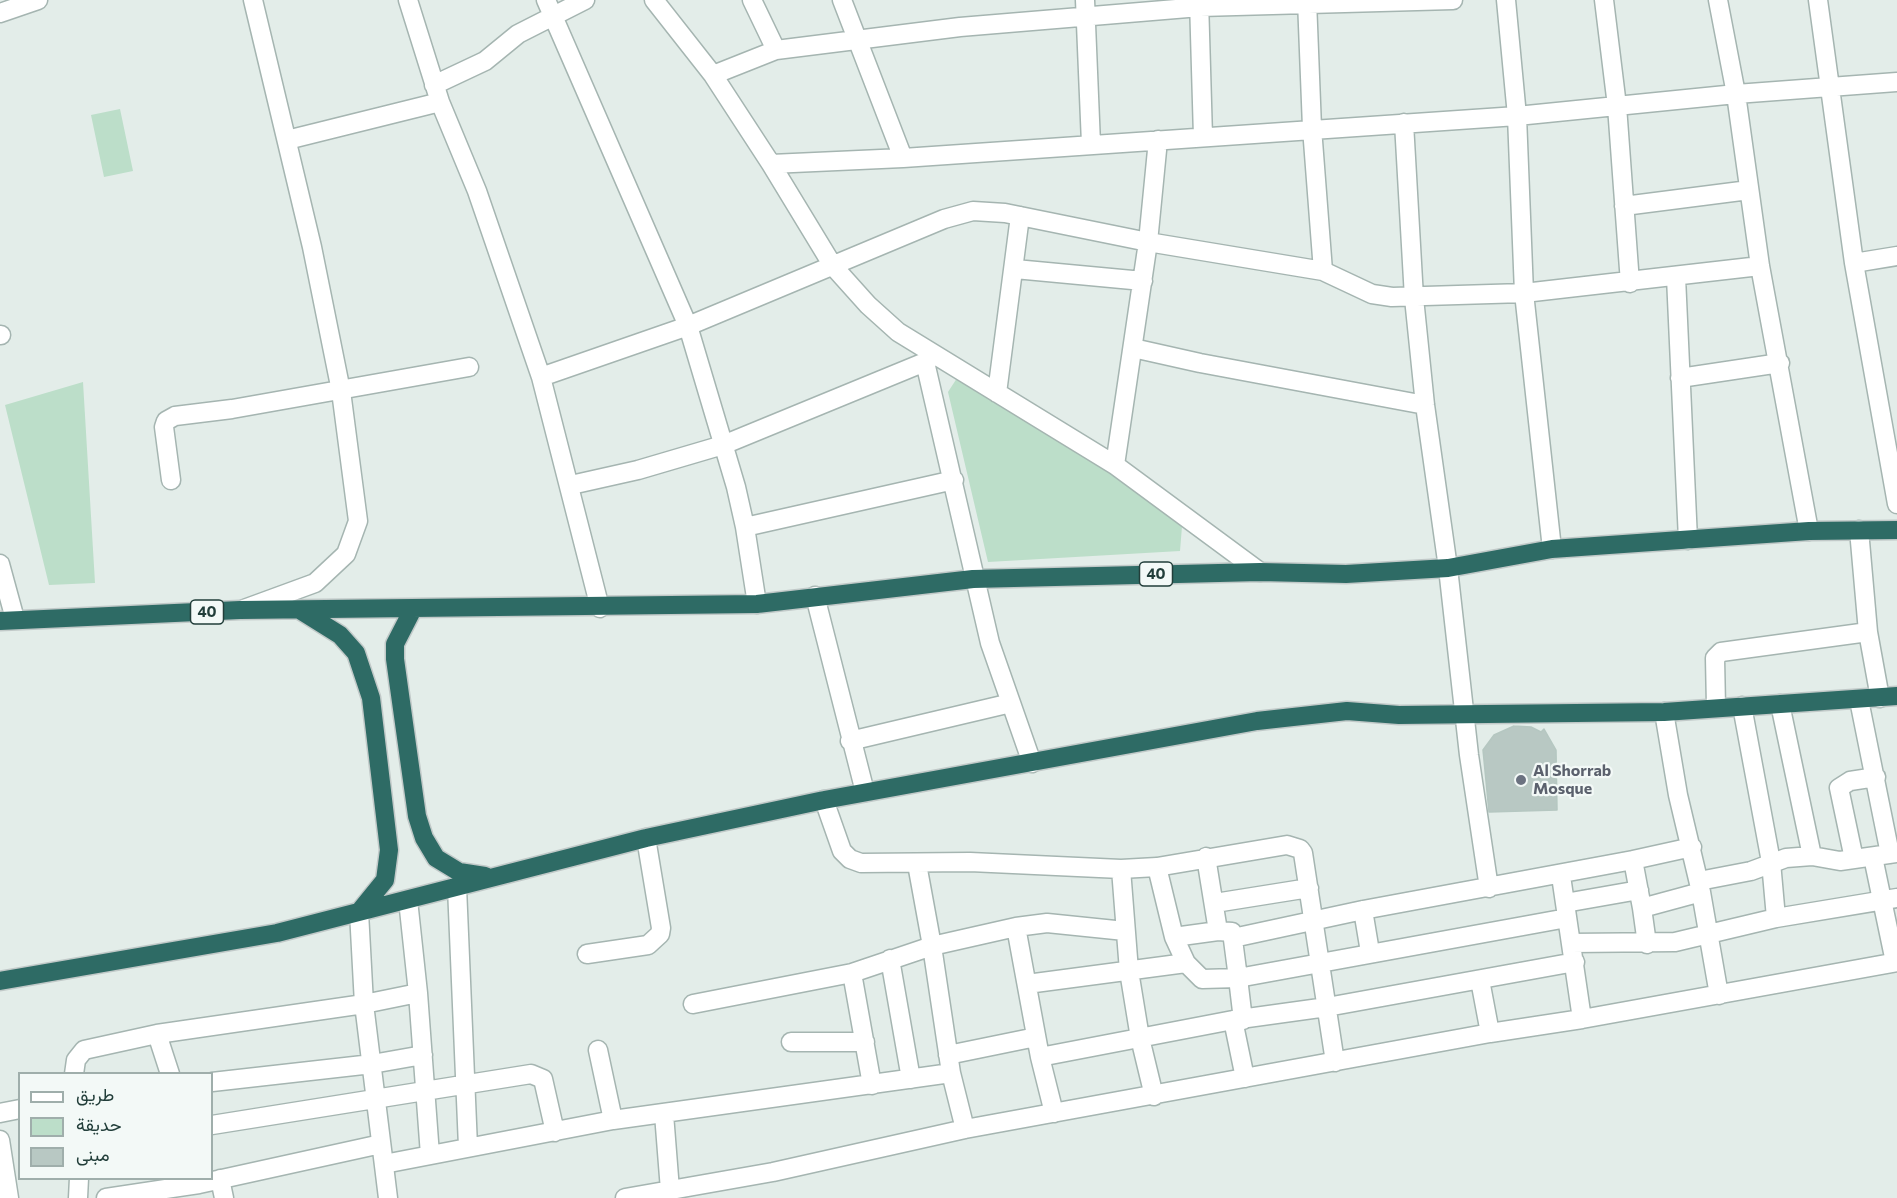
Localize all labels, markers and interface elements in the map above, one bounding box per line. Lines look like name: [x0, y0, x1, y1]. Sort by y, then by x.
road number: 40: [1140, 562, 1172, 586]
road number: 40: [190, 600, 224, 624]
place label: Al Shorrab Mosque: [1533, 761, 1611, 799]
marker: Al Shorrab Mosque: [1514, 773, 1528, 787]
legend: [18, 1072, 213, 1180]
text: طريق: [76, 1083, 114, 1105]
text: حديقة: [76, 1113, 122, 1135]
text: مبنى: [76, 1143, 110, 1165]

